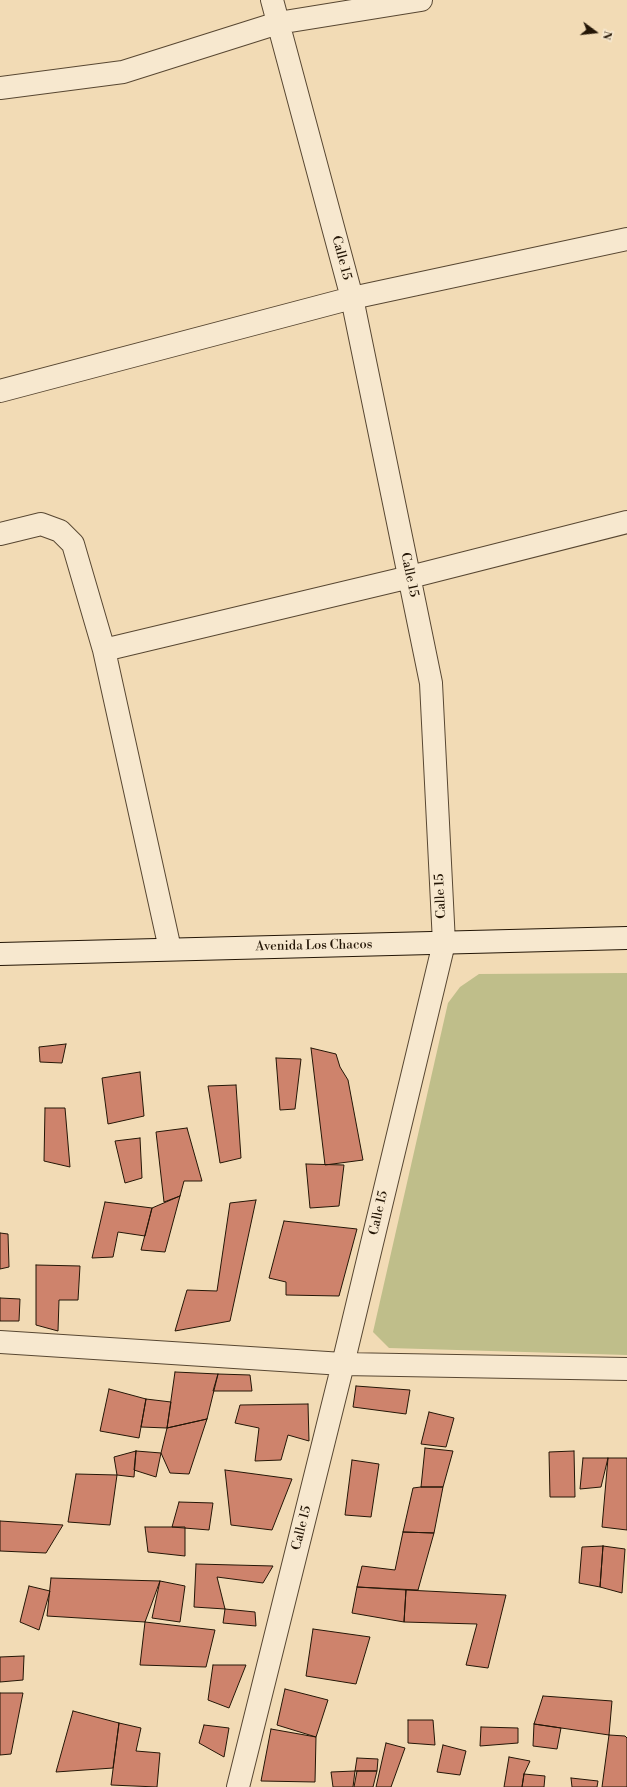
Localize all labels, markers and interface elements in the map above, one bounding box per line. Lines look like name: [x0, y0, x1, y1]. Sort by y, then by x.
north arrow: [575, 12, 615, 52]
text: N: [599, 29, 614, 41]
street label: Calle 15: [328, 234, 354, 282]
street label: Calle 15: [397, 551, 421, 599]
street label: Calle 15: [432, 873, 450, 919]
street label: Avenida Los Chacos: [255, 937, 373, 955]
street label: Calle 15: [366, 1189, 392, 1237]
street label: Calle 15: [289, 1504, 315, 1552]

